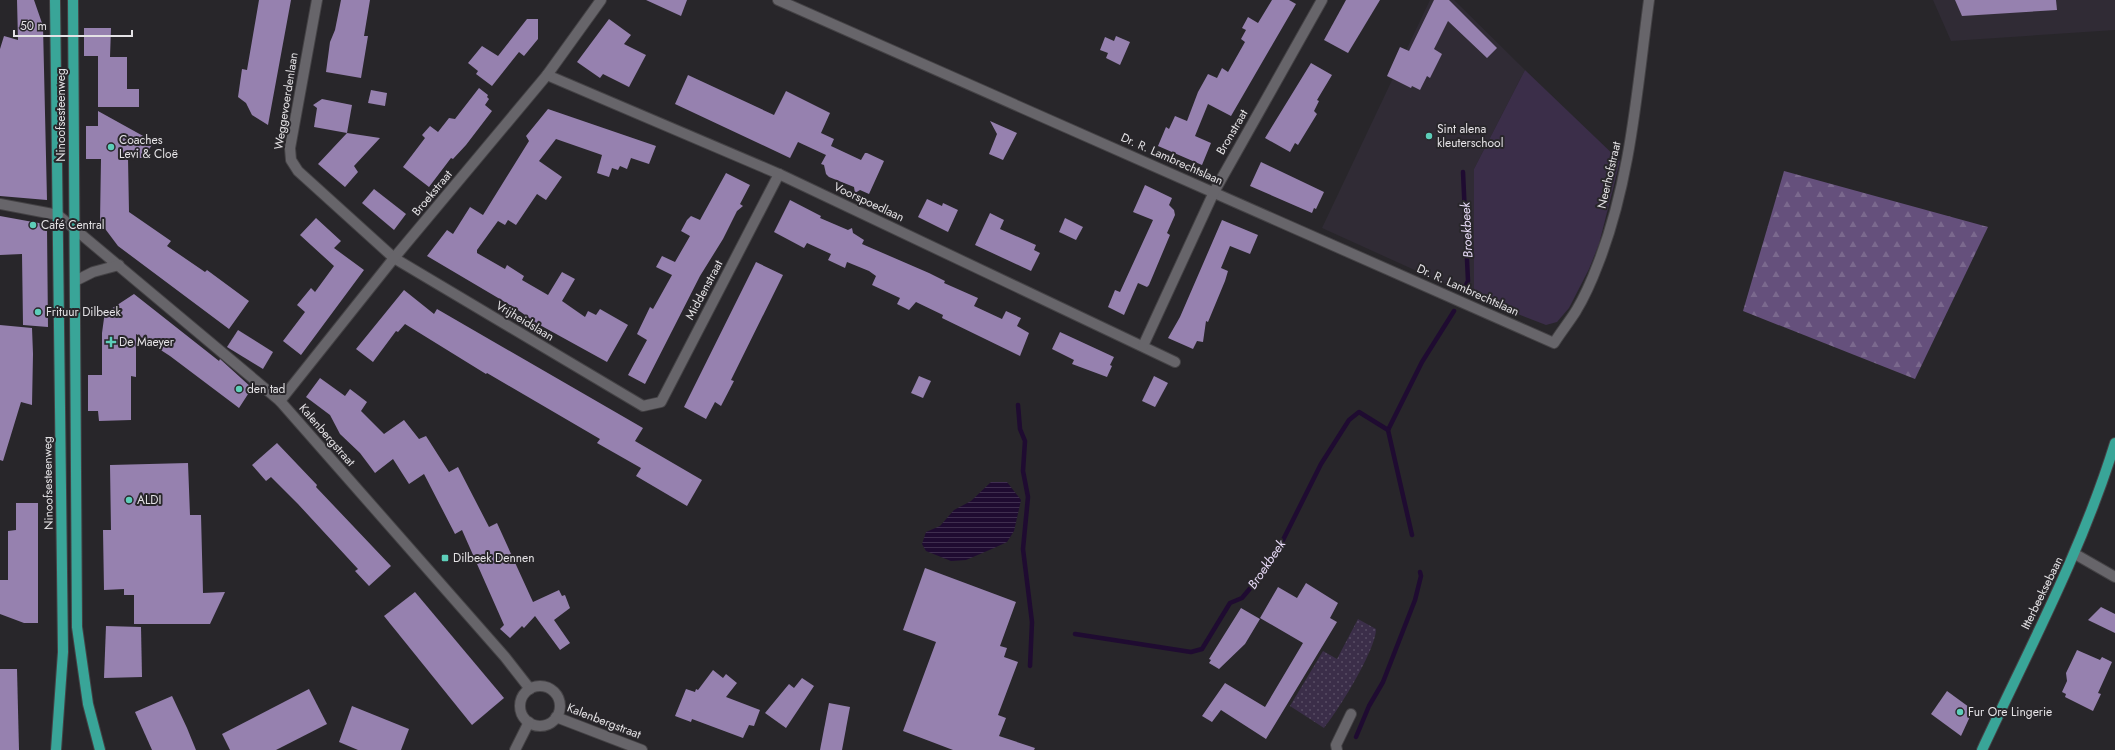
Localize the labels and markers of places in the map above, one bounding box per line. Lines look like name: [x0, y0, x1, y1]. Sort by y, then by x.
place label: Sint alena kleuterschool: [1437, 120, 1503, 152]
place label: Coaches Levi & Cloë: [119, 131, 178, 163]
marker: Sint alena kleuterschool: [1424, 131, 1434, 141]
marker: Coaches Levi & Cloë: [106, 142, 116, 152]
place label: Café Central: [41, 216, 104, 234]
marker: Café Central: [28, 220, 38, 230]
place label: Frituur Dilbeek: [46, 303, 121, 321]
marker: Frituur Dilbeek: [33, 307, 43, 317]
place label: De Maeyer: [119, 333, 175, 351]
marker: De Maeyer: [106, 337, 116, 347]
place label: den tad: [247, 380, 285, 398]
marker: den tad: [234, 384, 244, 394]
place label: ALDI: [137, 491, 161, 509]
marker: ALDI: [124, 495, 134, 505]
place label: Dilbeek Dennen: [453, 549, 535, 567]
marker: Dilbeek Dennen: [440, 553, 450, 563]
place label: Fur Ore Lingerie: [1968, 703, 2052, 721]
marker: Fur Ore Lingerie: [1955, 707, 1965, 717]

